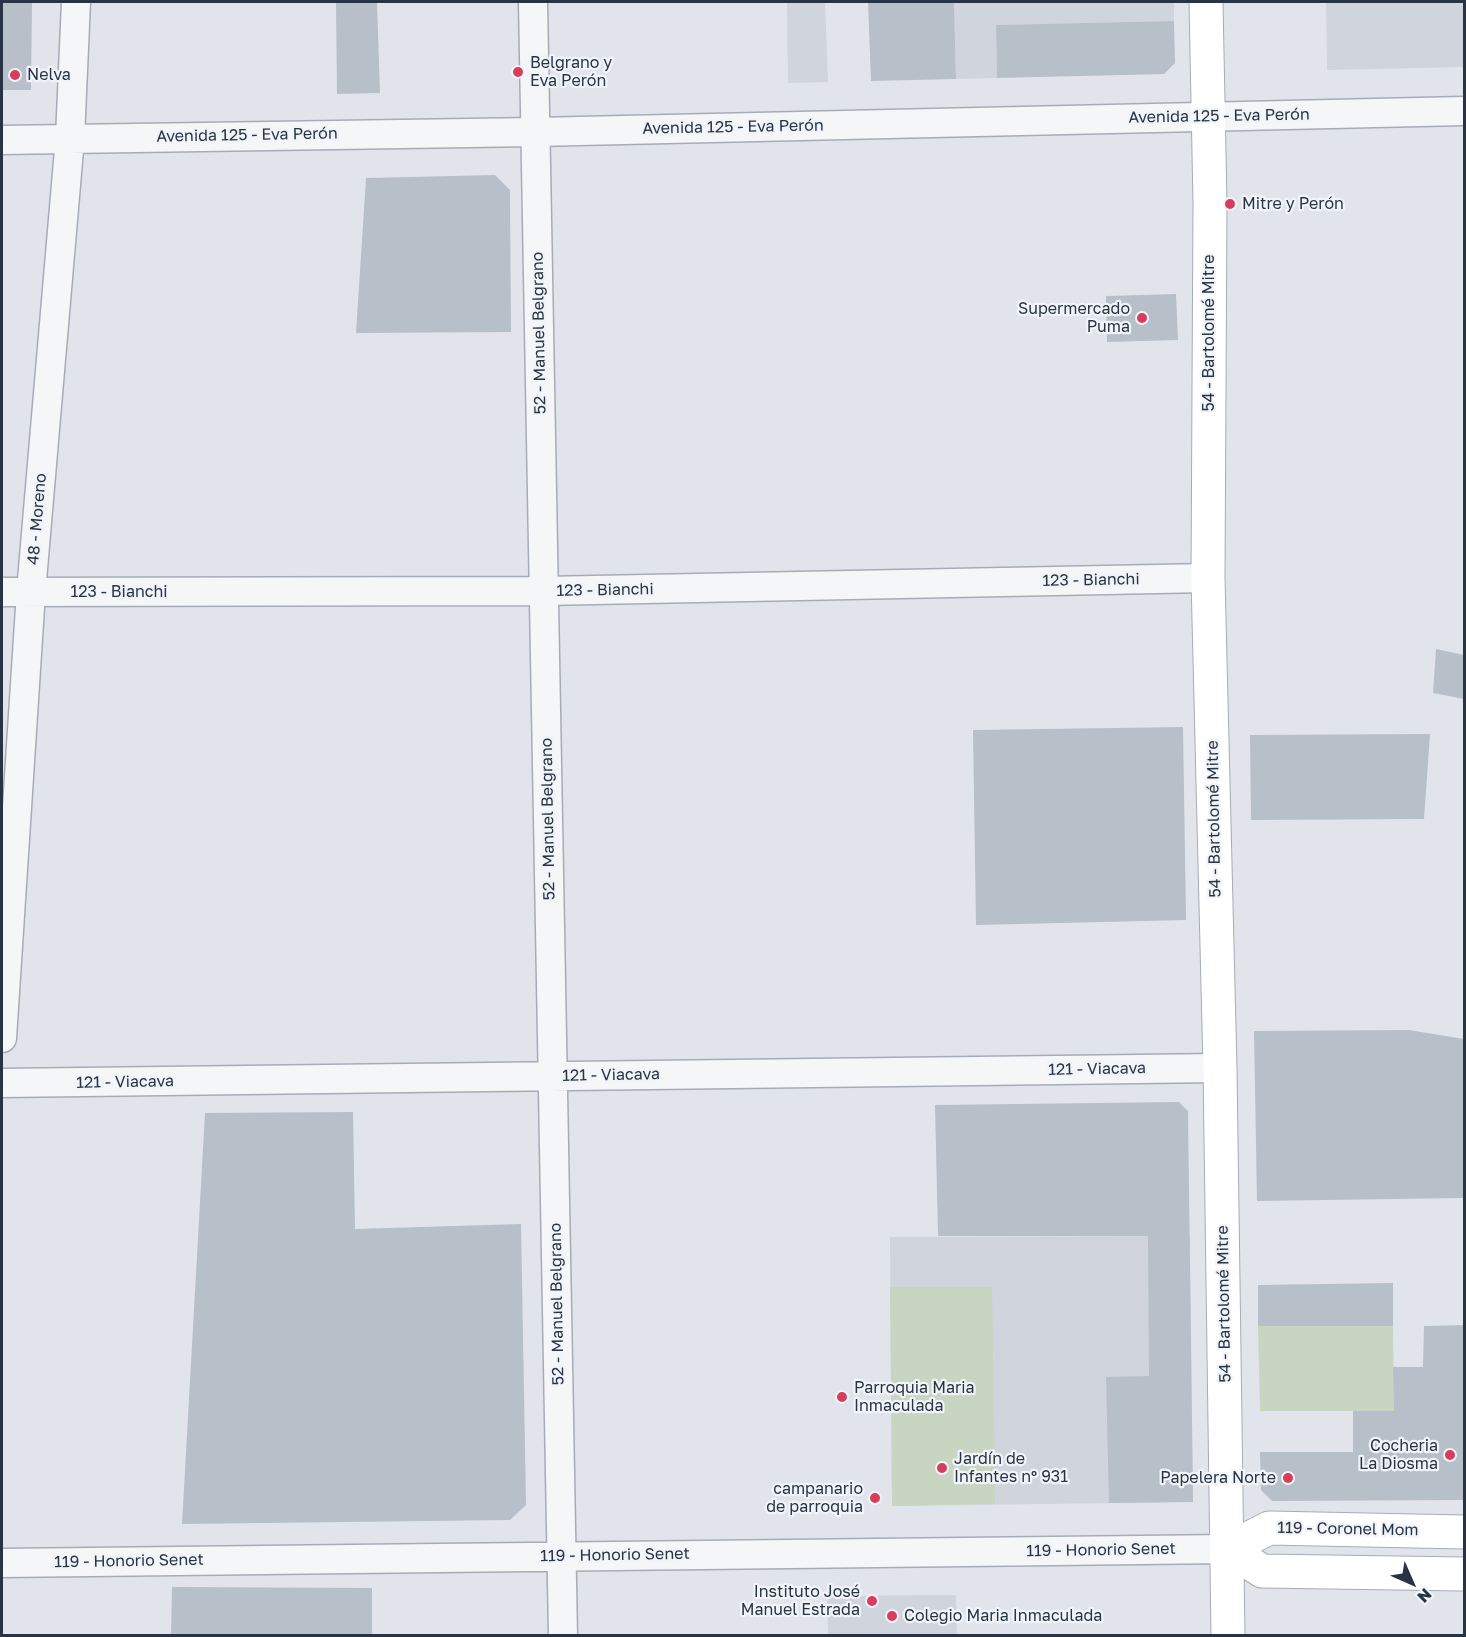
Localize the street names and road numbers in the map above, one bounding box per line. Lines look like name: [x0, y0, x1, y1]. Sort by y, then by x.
street label: Avenida 125 - Eva Perón: [1128, 105, 1310, 127]
street label: Avenida 125 - Eva Perón: [642, 116, 824, 138]
street label: Avenida 125 - Eva Perón: [156, 124, 338, 146]
street label: 52 - Manuel Belgrano: [528, 251, 550, 415]
street label: 54 - Bartolomé Mitre: [1199, 254, 1219, 412]
street label: 48 - Moreno: [23, 472, 51, 566]
street label: 123 - Bianchi: [1042, 570, 1140, 590]
street label: 123 - Bianchi: [556, 580, 654, 600]
street label: 123 - Bianchi: [70, 582, 168, 602]
street label: 52 - Manuel Belgrano: [537, 737, 559, 901]
street label: 54 - Bartolomé Mitre: [1203, 740, 1225, 898]
street label: 121 - Viacava: [1048, 1059, 1146, 1079]
street label: 121 - Viacava: [562, 1065, 660, 1085]
street label: 121 - Viacava: [76, 1072, 174, 1092]
street label: 52 - Manuel Belgrano: [546, 1222, 568, 1386]
street label: 54 - Bartolomé Mitre: [1213, 1225, 1235, 1383]
street label: 119 - Coronel Mom: [1277, 1518, 1419, 1540]
street label: 119 - Honorio Senet: [1026, 1539, 1176, 1561]
street label: 119 - Honorio Senet: [540, 1544, 690, 1566]
street label: 119 - Honorio Senet: [54, 1550, 204, 1572]

